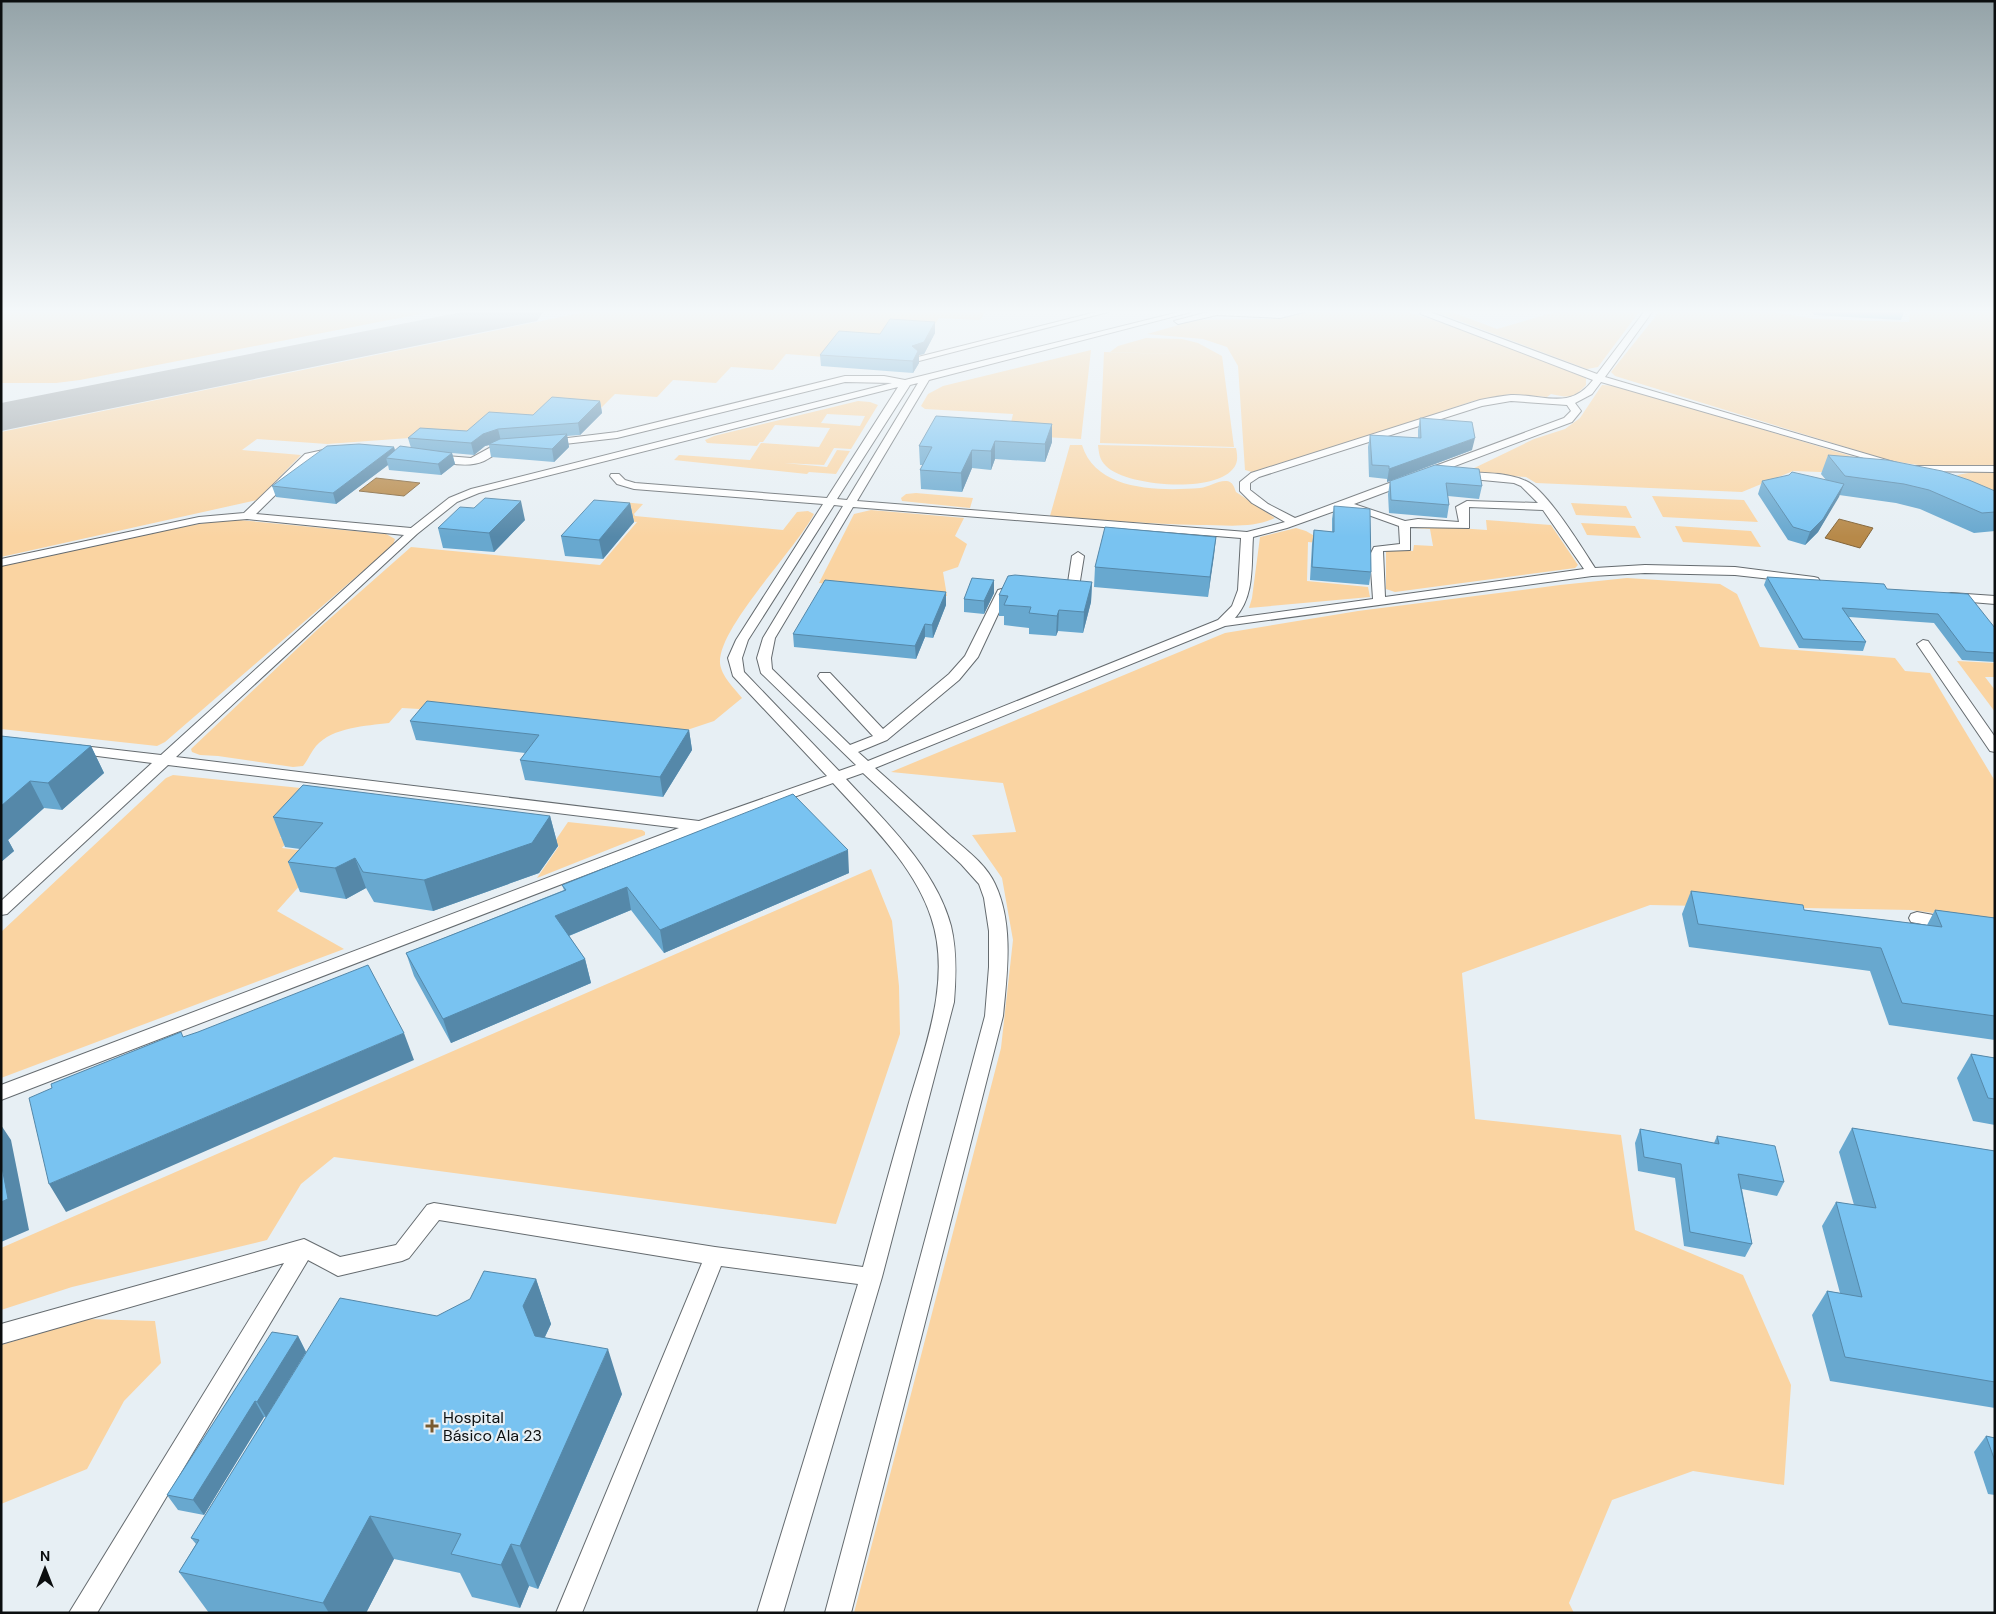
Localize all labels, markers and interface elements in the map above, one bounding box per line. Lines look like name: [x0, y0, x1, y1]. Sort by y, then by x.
place label: Hospital Básico Ala 23: [443, 1407, 542, 1446]
marker: Hospital Básico Ala 23: [425, 1419, 439, 1433]
north arrow: [20, 1544, 70, 1594]
text: N: [40, 1547, 50, 1565]

